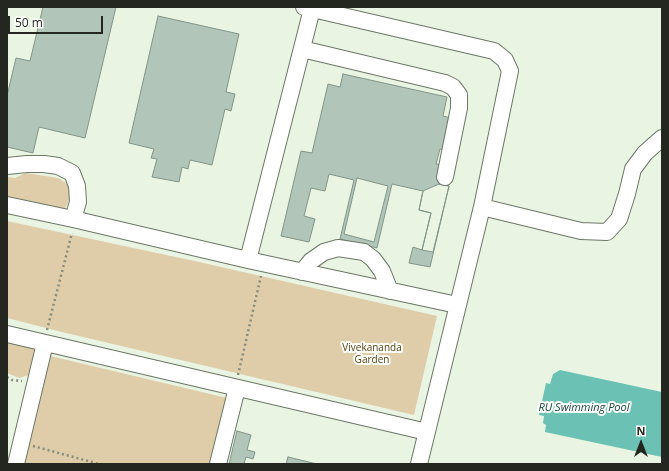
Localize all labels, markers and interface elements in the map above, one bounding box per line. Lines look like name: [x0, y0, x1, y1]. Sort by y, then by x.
scale bar: [10, 8, 105, 34]
text: 50 m: [15, 14, 43, 31]
park label: Vivekananda Garden: [342, 342, 402, 366]
water label: RU Swimming Pool: [538, 401, 630, 415]
north arrow: [621, 423, 661, 463]
text: N: [637, 423, 645, 438]

